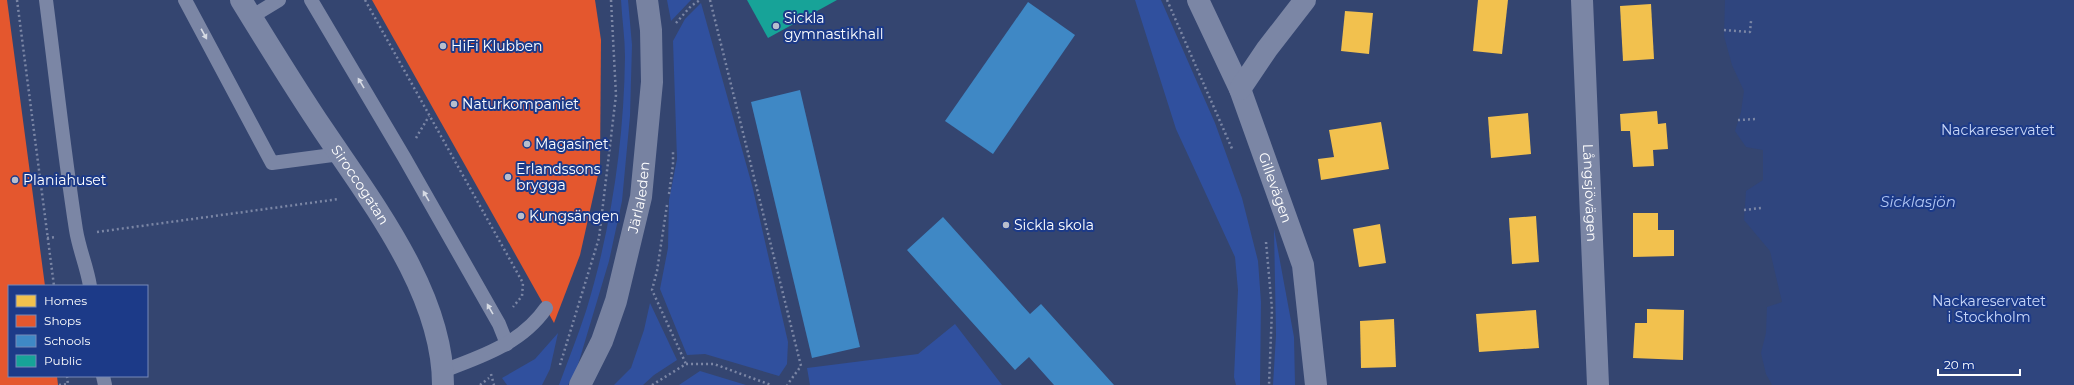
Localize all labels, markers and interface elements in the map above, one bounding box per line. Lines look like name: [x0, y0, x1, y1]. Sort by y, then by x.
place label: Sickla gymnastikhall: [784, 9, 884, 43]
marker: Sickla gymnastikhall: [771, 21, 781, 31]
one-way arrow: [200, 28, 207, 40]
place label: HiFi Klubben: [451, 37, 542, 55]
marker: HiFi Klubben: [438, 41, 448, 51]
one-way arrow: [357, 78, 364, 89]
place label: Naturkompaniet: [462, 95, 579, 113]
marker: Naturkompaniet: [449, 99, 459, 109]
park label: Nackareservatet: [1941, 121, 2055, 139]
place label: Magasinet: [535, 135, 609, 153]
marker: Magasinet: [522, 139, 532, 149]
street label: Siroccogatan: [327, 141, 393, 228]
street label: Långsjövägen: [1579, 144, 1601, 242]
street label: Gillevägen: [1254, 150, 1296, 225]
place label: Erlandssons brygga: [516, 160, 601, 194]
street label: Järlaleden: [623, 161, 653, 236]
place label: Planiahuset: [23, 171, 107, 189]
marker: Erlandssons brygga: [503, 172, 513, 182]
marker: Planiahuset: [10, 175, 20, 185]
one-way arrow: [423, 190, 429, 202]
water label: Sicklasjön: [1880, 192, 1956, 211]
place label: Kungsängen: [529, 207, 619, 225]
marker: Kungsängen: [516, 211, 526, 221]
place label: Sickla skola: [1014, 216, 1094, 234]
marker: Sickla skola: [1001, 220, 1011, 230]
legend: [8, 285, 148, 377]
park label: Nackareservatet i Stockholm: [1932, 292, 2046, 326]
text: Homes: [44, 293, 87, 308]
one-way arrow: [487, 303, 494, 315]
text: Shops: [44, 313, 81, 328]
text: Schools: [44, 333, 90, 348]
scale bar: [1938, 351, 2020, 377]
text: Public: [44, 353, 82, 368]
text: 20 m: [1944, 357, 1975, 372]

